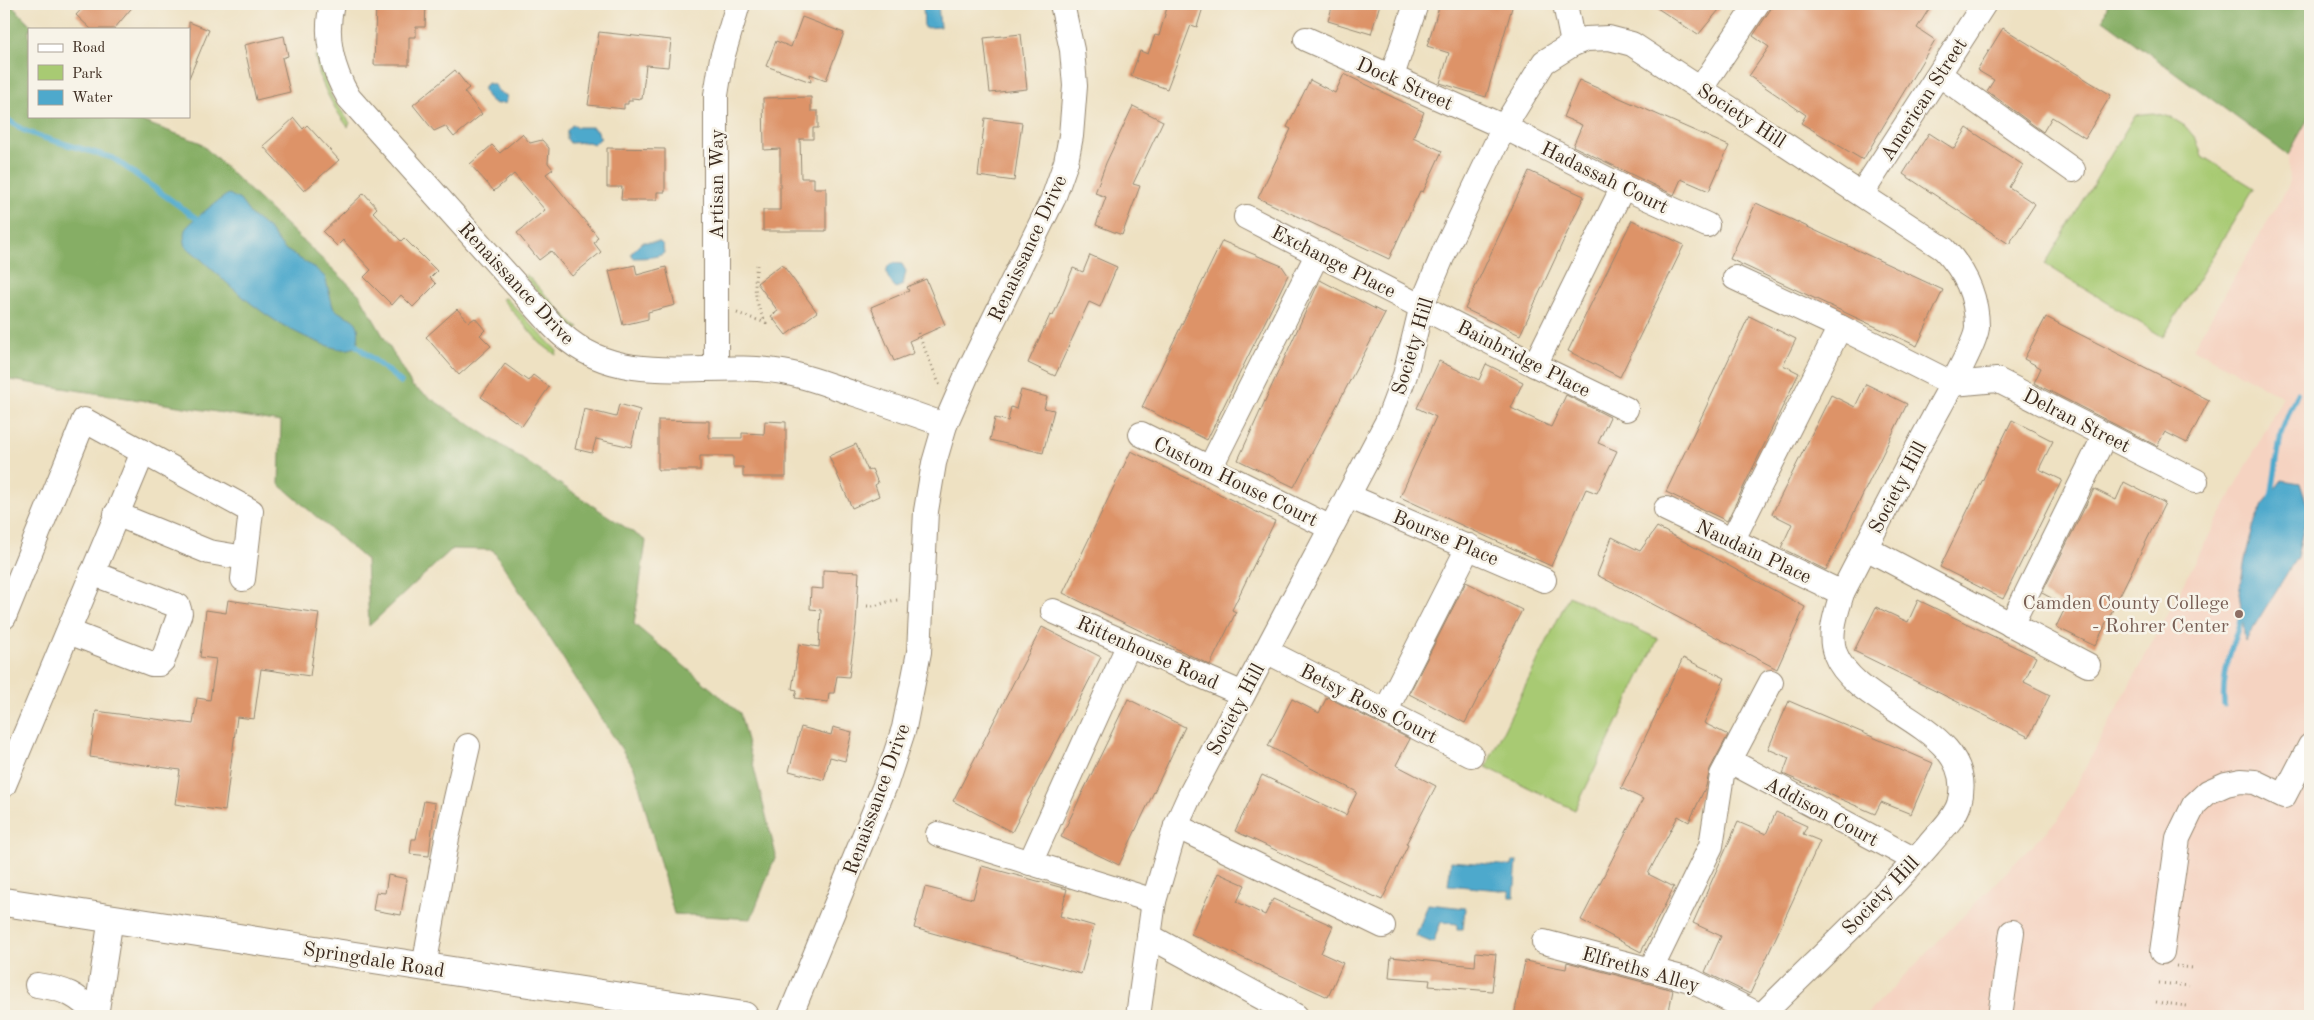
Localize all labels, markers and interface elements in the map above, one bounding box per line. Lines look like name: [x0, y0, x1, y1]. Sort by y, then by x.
legend: [28, 28, 190, 118]
street label: American Street: [1878, 35, 1972, 165]
text: Road: [72, 41, 106, 56]
street label: Dock Street: [1353, 55, 1455, 115]
text: Park: [72, 67, 103, 82]
street label: Society Hill: [1693, 81, 1789, 153]
text: Water: [72, 91, 113, 106]
street label: Artisan Way: [708, 128, 728, 239]
street label: Hadassah Court: [1537, 139, 1671, 218]
street label: Renaissance Drive: [986, 172, 1072, 325]
street label: Renaissance Drive: [454, 219, 577, 349]
street label: Exchange Place: [1268, 223, 1398, 303]
street label: Society Hill: [1390, 295, 1438, 398]
street label: Bainbridge Place: [1453, 318, 1593, 402]
street label: Delran Street: [2019, 386, 2133, 457]
street label: Custom House Court: [1150, 434, 1320, 531]
street label: Society Hill: [1866, 439, 1931, 537]
street label: Bourse Place: [1389, 508, 1501, 570]
street label: Naudain Place: [1692, 517, 1814, 588]
place label: Camden County College - Rohrer Center: [2022, 594, 2229, 637]
marker: Camden County College - Rohrer Center: [2233, 608, 2245, 620]
street label: Rittenhouse Road: [1073, 614, 1221, 694]
street label: Society Hill: [1204, 661, 1269, 759]
street label: Betsy Ross Court: [1296, 662, 1440, 748]
street label: Renaissance Drive: [841, 721, 915, 878]
street label: Addison Court: [1761, 774, 1881, 851]
street label: Society Hill: [1839, 853, 1924, 940]
street label: Springdale Road: [301, 940, 446, 982]
street label: Elfreths Alley: [1579, 945, 1702, 997]

